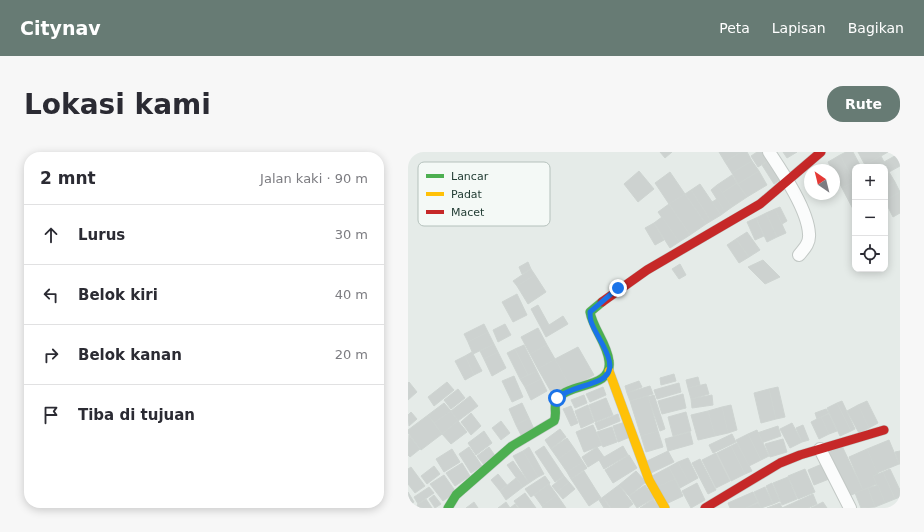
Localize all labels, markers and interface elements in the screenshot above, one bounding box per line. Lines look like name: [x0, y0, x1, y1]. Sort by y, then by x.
text: Citynav: [20, 17, 101, 39]
text: Peta: [719, 20, 750, 36]
text: Lapisan: [772, 20, 826, 36]
text: Bagikan: [848, 20, 904, 36]
button: Rute: [827, 86, 900, 122]
text: Lokasi kami: [24, 88, 211, 121]
legend: [418, 162, 550, 226]
north arrow: [804, 164, 840, 200]
map controls: [852, 164, 888, 272]
button: +: [852, 164, 888, 200]
text: 2 mnt: [40, 168, 96, 188]
text: Lancar: [451, 170, 489, 183]
text: Jalan kaki · 90 m: [260, 171, 368, 186]
text: Padat: [451, 188, 483, 201]
button: −: [852, 200, 888, 236]
text: Macet: [451, 206, 485, 219]
icon: ahead: [40, 224, 62, 246]
text: Lurus: [78, 226, 125, 244]
text: 30 m: [335, 227, 368, 242]
button: locate: [852, 236, 888, 272]
route end: [609, 279, 627, 297]
icon: left: [40, 284, 62, 306]
text: Belok kiri: [78, 286, 158, 304]
text: 40 m: [335, 287, 368, 302]
icon: right: [40, 344, 62, 366]
text: Belok kanan: [78, 346, 182, 364]
text: 20 m: [335, 347, 368, 362]
route start: [548, 389, 566, 407]
icon: arrive: [40, 404, 62, 426]
text: Tiba di tujuan: [78, 406, 195, 424]

